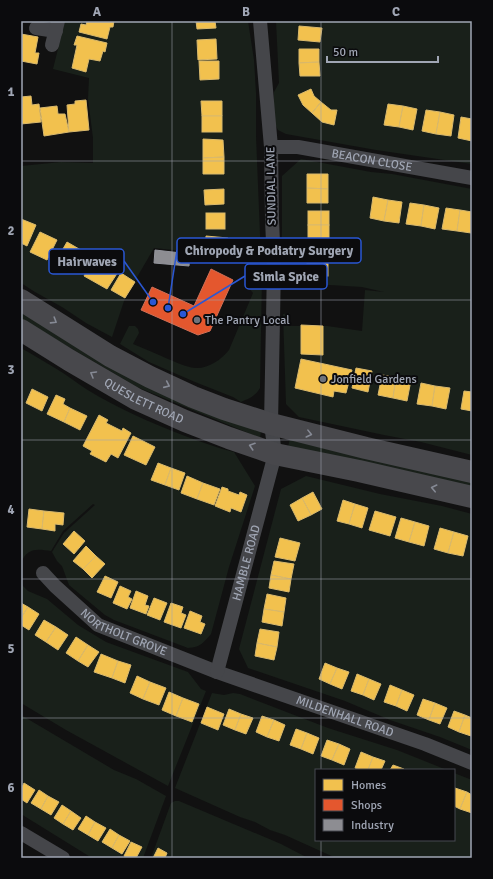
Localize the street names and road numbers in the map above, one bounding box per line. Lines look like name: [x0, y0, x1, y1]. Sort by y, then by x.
street label: SUNDIAL LANE: [263, 146, 280, 225]
street label: BEACON CLOSE: [330, 146, 413, 175]
street label: QUESLETT ROAD: [101, 375, 186, 427]
street label: HAMBLE ROAD: [229, 523, 264, 603]
street label: NORTHOLT GROVE: [77, 606, 169, 660]
street label: MILDENHALL ROAD: [294, 693, 396, 741]

